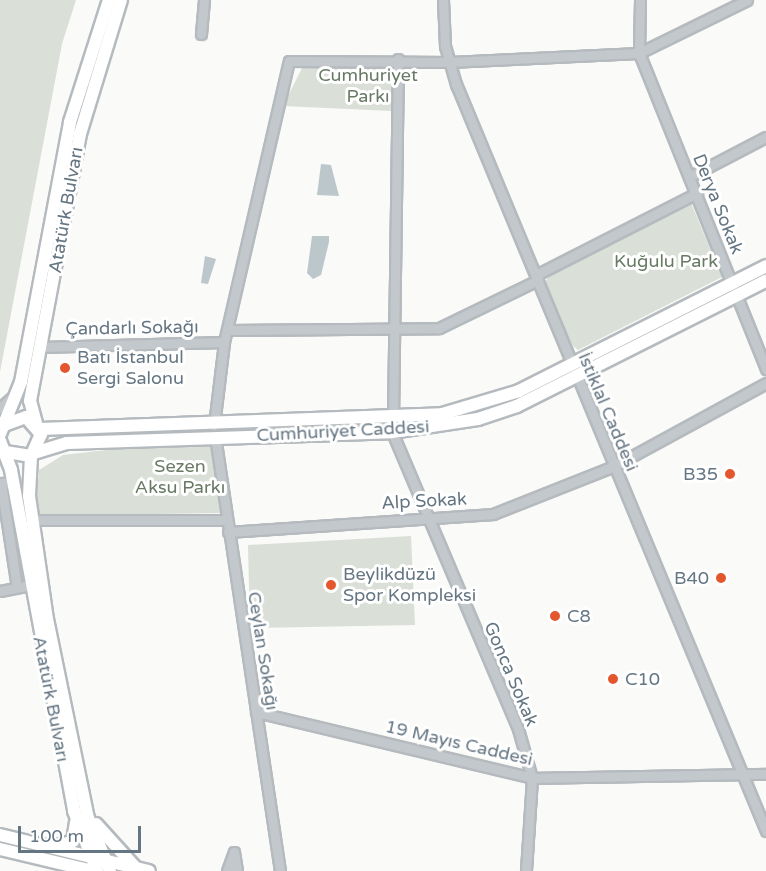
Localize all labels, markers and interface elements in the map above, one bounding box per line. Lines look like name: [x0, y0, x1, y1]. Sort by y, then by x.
park label: Cumhuriyet Parkı: [318, 65, 418, 107]
street label: Atatürk Bulvarı: [44, 145, 88, 275]
street label: Derya Sokak: [688, 151, 748, 257]
park label: Kuğulu Park: [614, 250, 718, 272]
street label: Çandarlı Sokağı: [65, 316, 199, 340]
place label: Batı İstanbul Sergi Salonu: [77, 347, 184, 389]
street label: İstiklal Caddesi: [573, 349, 643, 475]
marker: Batı İstanbul Sergi Salonu: [58, 361, 72, 375]
street label: Cumhuriyet Caddesi: [256, 416, 430, 446]
park label: Sezen Aksu Parkı: [135, 456, 225, 498]
place label: B35: [683, 463, 718, 485]
marker: B35: [723, 467, 737, 481]
street label: Alp Sokak: [381, 488, 467, 514]
place label: Beylikdüzü Spor Kompleksi: [343, 564, 476, 606]
place label: B40: [674, 567, 709, 589]
marker: B40: [714, 571, 728, 585]
marker: Beylikdüzü Spor Kompleksi: [324, 578, 338, 592]
street label: Ceylan Sokağı: [243, 590, 283, 712]
place label: C8: [567, 605, 591, 627]
marker: C8: [548, 609, 562, 623]
street label: Gonca Sokak: [479, 618, 543, 730]
street label: Atatürk Bulvarı: [28, 634, 74, 764]
place label: C10: [625, 668, 660, 690]
marker: C10: [606, 672, 620, 686]
street label: 19 Mayıs Caddesi: [383, 716, 535, 770]
scale bar: [21, 814, 144, 852]
text: 100 m: [29, 825, 84, 847]

